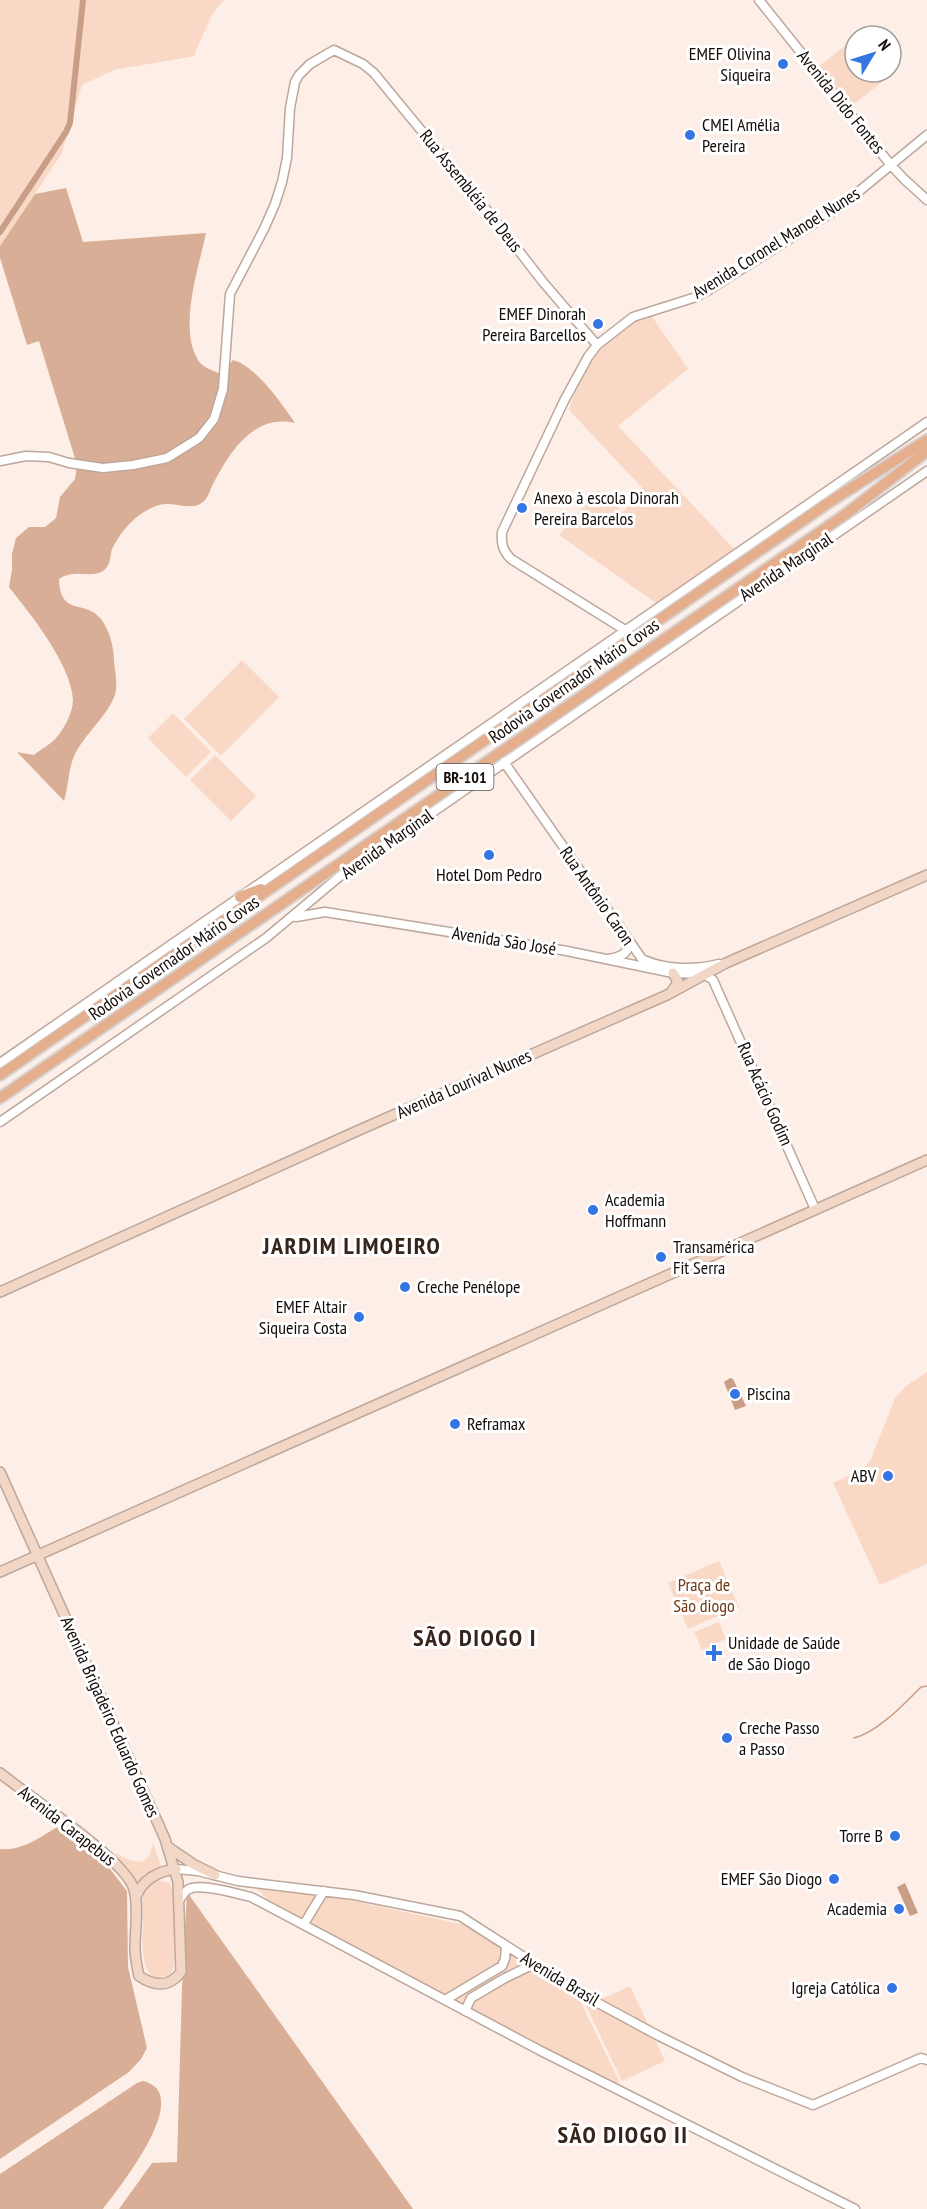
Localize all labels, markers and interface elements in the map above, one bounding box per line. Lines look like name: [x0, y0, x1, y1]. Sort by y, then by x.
north arrow: [843, 24, 903, 84]
text: N: [874, 35, 895, 54]
place label: EMEF Olivina Siqueira: [689, 42, 771, 86]
street label: Avenida Dido Fontes: [792, 45, 890, 158]
marker: EMEF Olivina Siqueira: [776, 57, 790, 71]
place label: CMEI Amélia Pereira: [702, 113, 780, 157]
street label: Rua Assembléia de Deus: [415, 125, 528, 257]
marker: CMEI Amélia Pereira: [683, 128, 697, 142]
street label: Avenida Coronel Manoel Nunes: [688, 182, 864, 304]
place label: EMEF Dinorah Pereira Barcellos: [482, 302, 586, 346]
marker: EMEF Dinorah Pereira Barcellos: [591, 317, 605, 331]
place label: Anexo à escola Dinorah Pereira Barcelos: [534, 486, 679, 530]
marker: Anexo à escola Dinorah Pereira Barcelos: [515, 501, 529, 515]
street label: Avenida Marginal: [735, 527, 837, 606]
street label: Rodovia Governador Mário Covas: [484, 613, 663, 748]
road number: BR-101: [436, 764, 494, 790]
street label: Avenida Marginal: [336, 803, 438, 884]
street label: Rua Antônio Caron: [555, 842, 640, 949]
marker: Hotel Dom Pedro: [482, 848, 496, 862]
place label: Hotel Dom Pedro: [436, 863, 542, 886]
street label: Rodovia Governador Mário Covas: [84, 890, 263, 1025]
street label: Avenida São José: [450, 921, 558, 960]
street label: Rua Acácio Godim: [732, 1038, 799, 1149]
street label: Avenida Lourival Nunes: [393, 1044, 535, 1124]
place label: Academia Hoffmann: [605, 1188, 666, 1232]
marker: Academia Hoffmann: [586, 1203, 600, 1217]
district label: JARDIM LIMOEIRO: [262, 1230, 441, 1261]
place label: Transamérica Fit Serra: [673, 1235, 754, 1279]
marker: Transamérica Fit Serra: [654, 1250, 668, 1264]
place label: Creche Penélope: [417, 1275, 520, 1298]
marker: Creche Penélope: [398, 1280, 412, 1294]
place label: EMEF Altair Siqueira Costa: [259, 1295, 347, 1339]
marker: EMEF Altair Siqueira Costa: [352, 1310, 366, 1324]
place label: Piscina: [747, 1382, 791, 1405]
marker: Piscina: [728, 1387, 742, 1401]
place label: Reframax: [467, 1412, 526, 1435]
marker: Reframax: [448, 1417, 462, 1431]
place label: ABV: [851, 1464, 877, 1487]
marker: ABV: [881, 1469, 895, 1483]
park label: Praça de São diogo: [673, 1573, 735, 1617]
street label: Avenida Brigadeiro Eduardo Gomes: [56, 1613, 165, 1821]
district label: SÃO DIOGO I: [413, 1622, 537, 1653]
place label: Unidade de Saúde de São Diogo: [728, 1631, 840, 1675]
marker: Unidade de Saúde de São Diogo: [705, 1644, 723, 1662]
place label: Creche Passo a Passo: [739, 1716, 820, 1760]
marker: Creche Passo a Passo: [720, 1731, 734, 1745]
street label: Avenida Carapebus: [14, 1780, 121, 1871]
place label: Torre B: [839, 1824, 883, 1847]
marker: Torre B: [888, 1829, 902, 1843]
place label: EMEF São Diogo: [721, 1867, 822, 1890]
marker: EMEF São Diogo: [827, 1872, 841, 1886]
place label: Academia: [827, 1897, 887, 1920]
marker: Academia: [892, 1902, 906, 1916]
street label: Avenida Brasil: [517, 1946, 604, 2011]
place label: Igreja Católica: [791, 1976, 880, 1999]
marker: Igreja Católica: [885, 1981, 899, 1995]
district label: SÃO DIOGO II: [557, 2119, 689, 2150]

